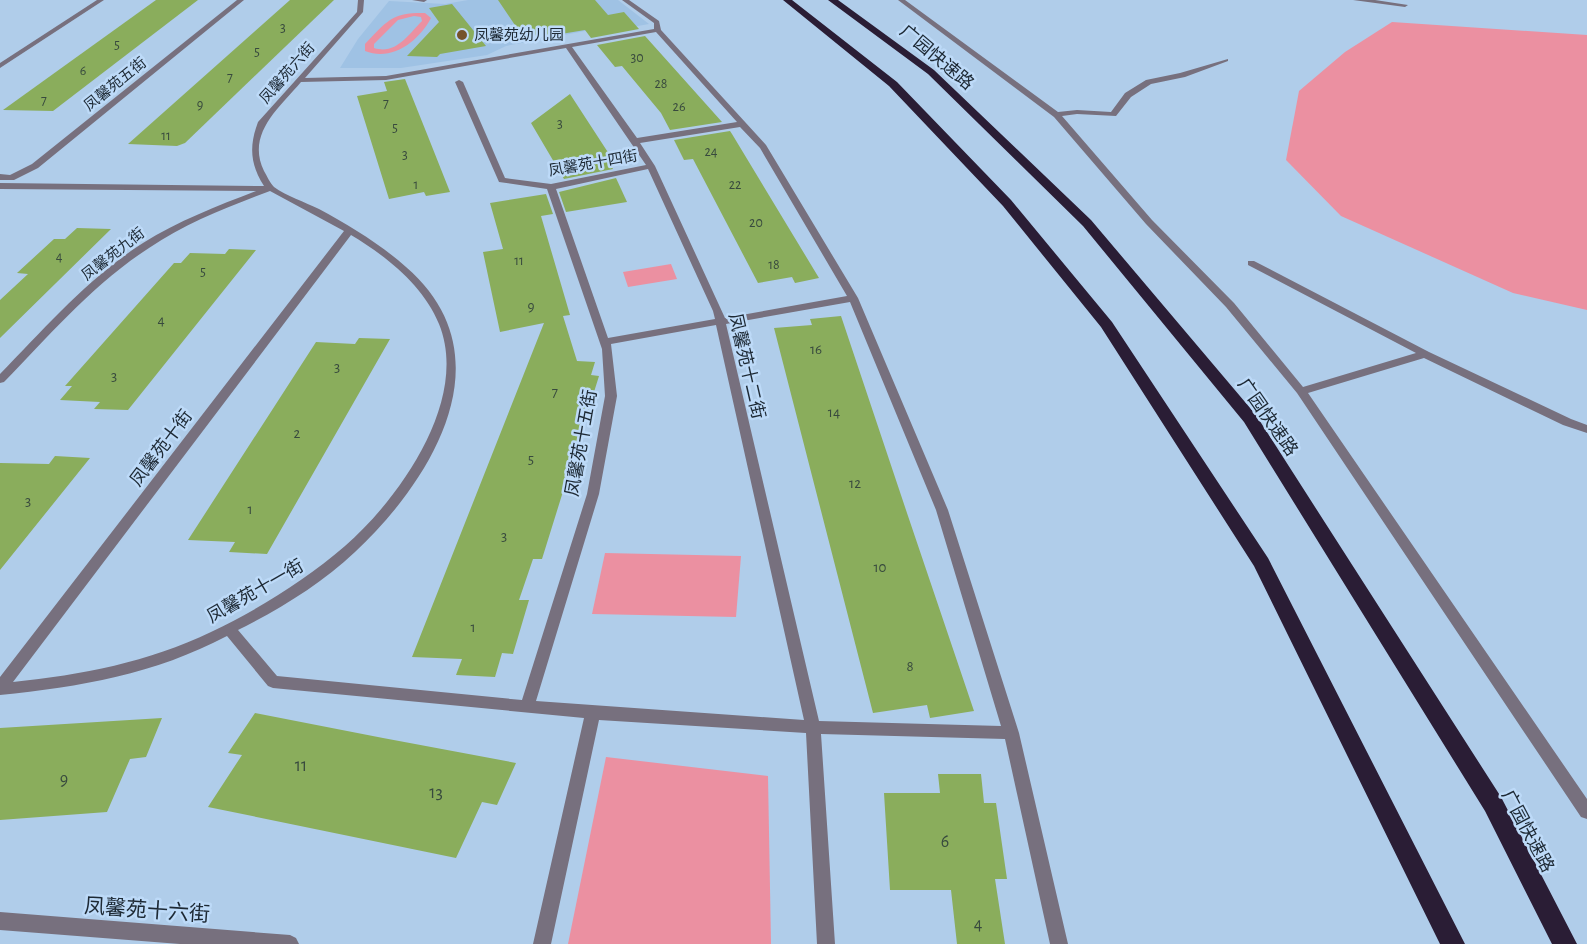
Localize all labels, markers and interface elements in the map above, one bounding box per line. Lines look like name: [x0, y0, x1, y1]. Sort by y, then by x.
street label: 广园快速路: [896, 20, 978, 94]
house number: 3: [280, 21, 286, 35]
place label: 凤馨苑幼儿园: [474, 27, 564, 43]
marker: 凤馨苑幼儿园: [455, 28, 469, 42]
house number: 5: [114, 38, 120, 52]
street label: 凤馨苑六街: [256, 39, 318, 107]
house number: 5: [254, 45, 260, 59]
house number: 30: [630, 51, 644, 65]
street label: 凤馨苑五街: [81, 54, 149, 114]
house number: 6: [80, 64, 86, 78]
house number: 7: [227, 70, 233, 84]
house number: 28: [654, 77, 668, 91]
house number: 7: [41, 93, 47, 107]
house number: 7: [383, 96, 389, 110]
house number: 9: [197, 98, 203, 112]
house number: 26: [673, 100, 685, 114]
house number: 3: [557, 117, 563, 131]
house number: 5: [392, 121, 398, 135]
house number: 11: [161, 129, 171, 143]
house number: 24: [704, 145, 718, 159]
street label: 凤馨苑十四街: [547, 147, 639, 179]
house number: 3: [402, 148, 408, 162]
house number: 1: [414, 178, 418, 192]
house number: 22: [729, 178, 741, 192]
house number: 20: [749, 216, 763, 230]
street label: 凤馨苑九街: [79, 225, 147, 283]
house number: 4: [56, 250, 63, 264]
house number: 11: [514, 254, 524, 268]
house number: 18: [768, 258, 780, 272]
house number: 5: [200, 265, 206, 279]
house number: 9: [527, 299, 535, 314]
street label: 凤馨苑十二街: [725, 311, 769, 421]
house number: 4: [157, 313, 165, 328]
house number: 16: [810, 342, 822, 357]
house number: 3: [334, 360, 340, 375]
house number: 3: [111, 369, 117, 384]
street label: 广园快速路: [1234, 374, 1302, 460]
house number: 7: [552, 385, 558, 400]
street label: 凤馨苑十五街: [562, 388, 600, 498]
house number: 14: [828, 405, 840, 420]
street label: 凤馨苑十街: [126, 406, 196, 490]
house number: 2: [294, 426, 301, 441]
house number: 5: [528, 452, 534, 467]
house number: 12: [849, 476, 861, 491]
house number: 3: [25, 494, 31, 509]
house number: 1: [247, 502, 253, 517]
house number: 3: [501, 529, 507, 544]
street label: 凤馨苑十一街: [203, 555, 307, 627]
house number: 10: [873, 560, 887, 575]
house number: 1: [470, 620, 476, 635]
house number: 8: [906, 659, 914, 674]
house number: 11: [295, 757, 307, 775]
house number: 9: [60, 771, 68, 789]
house number: 13: [429, 784, 443, 802]
street label: 广园快速路: [1498, 787, 1558, 875]
house number: 6: [941, 833, 949, 851]
street label: 凤馨苑十六街: [83, 895, 211, 925]
house number: 4: [974, 916, 983, 934]

